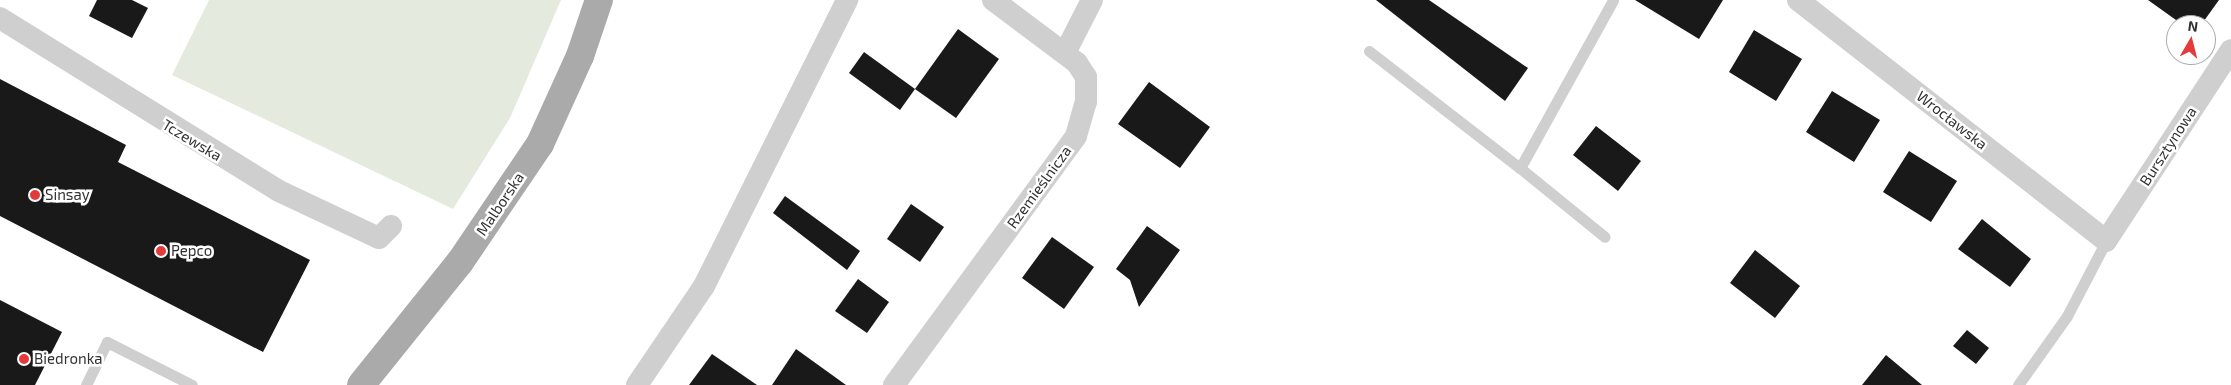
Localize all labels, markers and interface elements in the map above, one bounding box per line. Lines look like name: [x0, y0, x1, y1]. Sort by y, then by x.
north arrow: [2166, 15, 2216, 65]
text: N: [2187, 17, 2199, 35]
street label: Wrocławska: [1913, 87, 1991, 153]
street label: Bursztynowa: [2136, 103, 2200, 189]
street label: Tczewska: [159, 115, 225, 165]
street label: Rzemieślnicza: [1003, 142, 1075, 232]
street label: Malborska: [472, 169, 528, 239]
place label: Sinsay: [45, 186, 90, 204]
marker: Sinsay: [29, 189, 41, 201]
place label: Pepco: [171, 242, 212, 260]
marker: Pepco: [155, 245, 167, 257]
place label: Biedronka: [34, 350, 103, 368]
marker: Biedronka: [18, 353, 30, 365]

